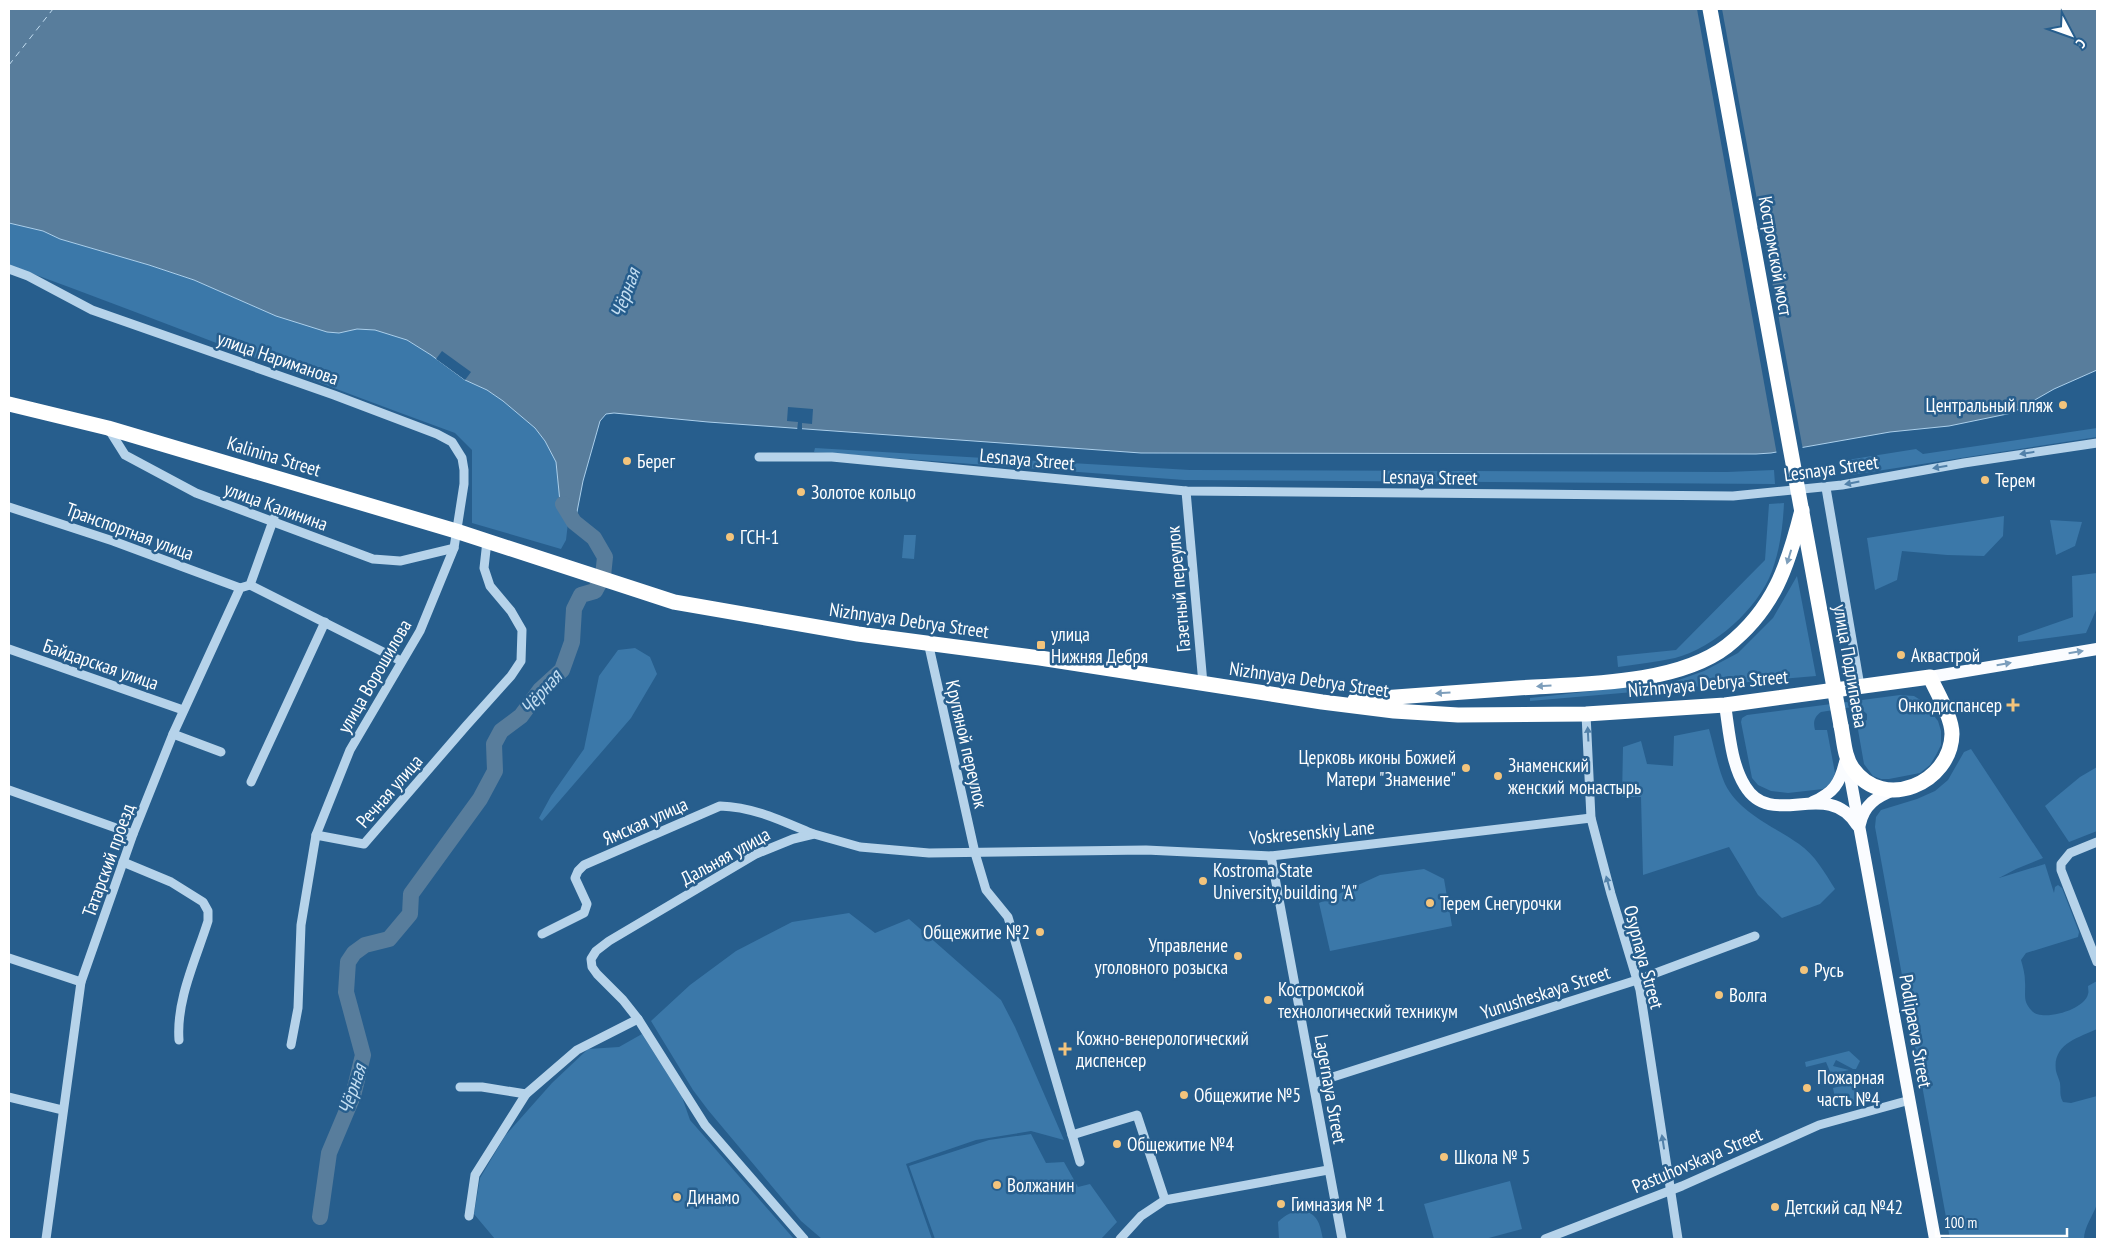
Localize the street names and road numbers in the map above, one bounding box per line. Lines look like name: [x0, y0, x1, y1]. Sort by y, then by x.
street label: Костромской мост: [1754, 194, 1798, 319]
street label: улица Нариманова: [214, 326, 342, 390]
street label: Kalinina Street: [224, 430, 325, 482]
street label: Lesnaya Street: [978, 443, 1076, 475]
street label: Lesnaya Street: [1782, 449, 1881, 487]
street label: Lesnaya Street: [1382, 464, 1479, 490]
street label: улица Калинина: [221, 476, 331, 536]
street label: Транспортная улица: [63, 497, 197, 565]
street label: Газетный переулок: [1160, 524, 1195, 653]
street label: Nizhnyaya Debrya Street: [828, 597, 991, 643]
street label: улица Подлипаева: [1828, 602, 1874, 730]
street label: улица Ворошилова: [332, 615, 416, 737]
street label: Байдарская улица: [40, 633, 162, 695]
street label: Nizhnyaya Debrya Street: [1228, 656, 1391, 702]
street label: Nizhnyaya Debrya Street: [1627, 664, 1790, 702]
street label: Крупяной переулок: [941, 677, 994, 811]
street label: Речная улица: [351, 749, 427, 833]
street label: Ямская улица: [599, 792, 691, 850]
street label: Татарский проезд: [76, 800, 140, 920]
street label: Voskresenskiy Lane: [1247, 815, 1376, 850]
street label: Дальняя улица: [676, 822, 774, 890]
street label: Osypnaya Street: [1619, 903, 1670, 1012]
street label: Yunusheskaya Street: [1477, 960, 1613, 1024]
street label: Podlipaeva Street: [1894, 972, 1938, 1090]
street label: Lagernaya Street: [1310, 1032, 1353, 1146]
street label: Pastuhovskaya Street: [1628, 1122, 1766, 1198]

